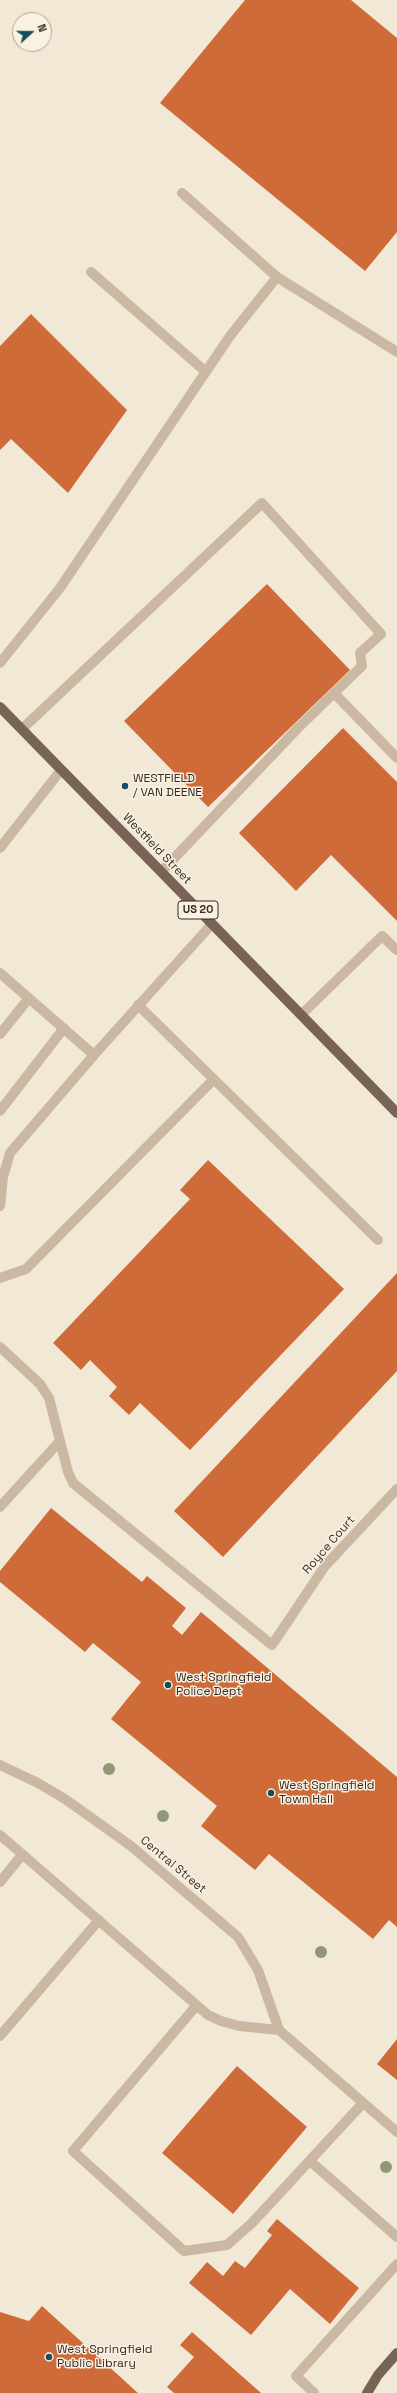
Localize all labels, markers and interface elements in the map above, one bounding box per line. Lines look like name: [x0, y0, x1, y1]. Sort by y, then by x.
north arrow: [12, 12, 52, 52]
text: N: [34, 22, 50, 34]
place label: WESTFIELD / VAN DEENE: [133, 772, 202, 800]
marker: WESTFIELD / VAN DEENE: [120, 781, 130, 791]
street label: Westfield Street: [120, 811, 194, 887]
road number: US 20: [178, 901, 218, 919]
street label: Royce Court: [300, 1513, 358, 1577]
place label: West Springfield Police Dept: [176, 1671, 272, 1699]
marker: West Springfield Police Dept: [163, 1680, 173, 1690]
place label: West Springfield Town Hall: [279, 1779, 375, 1807]
marker: West Springfield Town Hall: [266, 1788, 276, 1798]
street label: Central Street: [137, 1833, 209, 1897]
place label: West Springfield Public Library: [57, 2343, 153, 2371]
marker: West Springfield Public Library: [44, 2352, 54, 2362]

